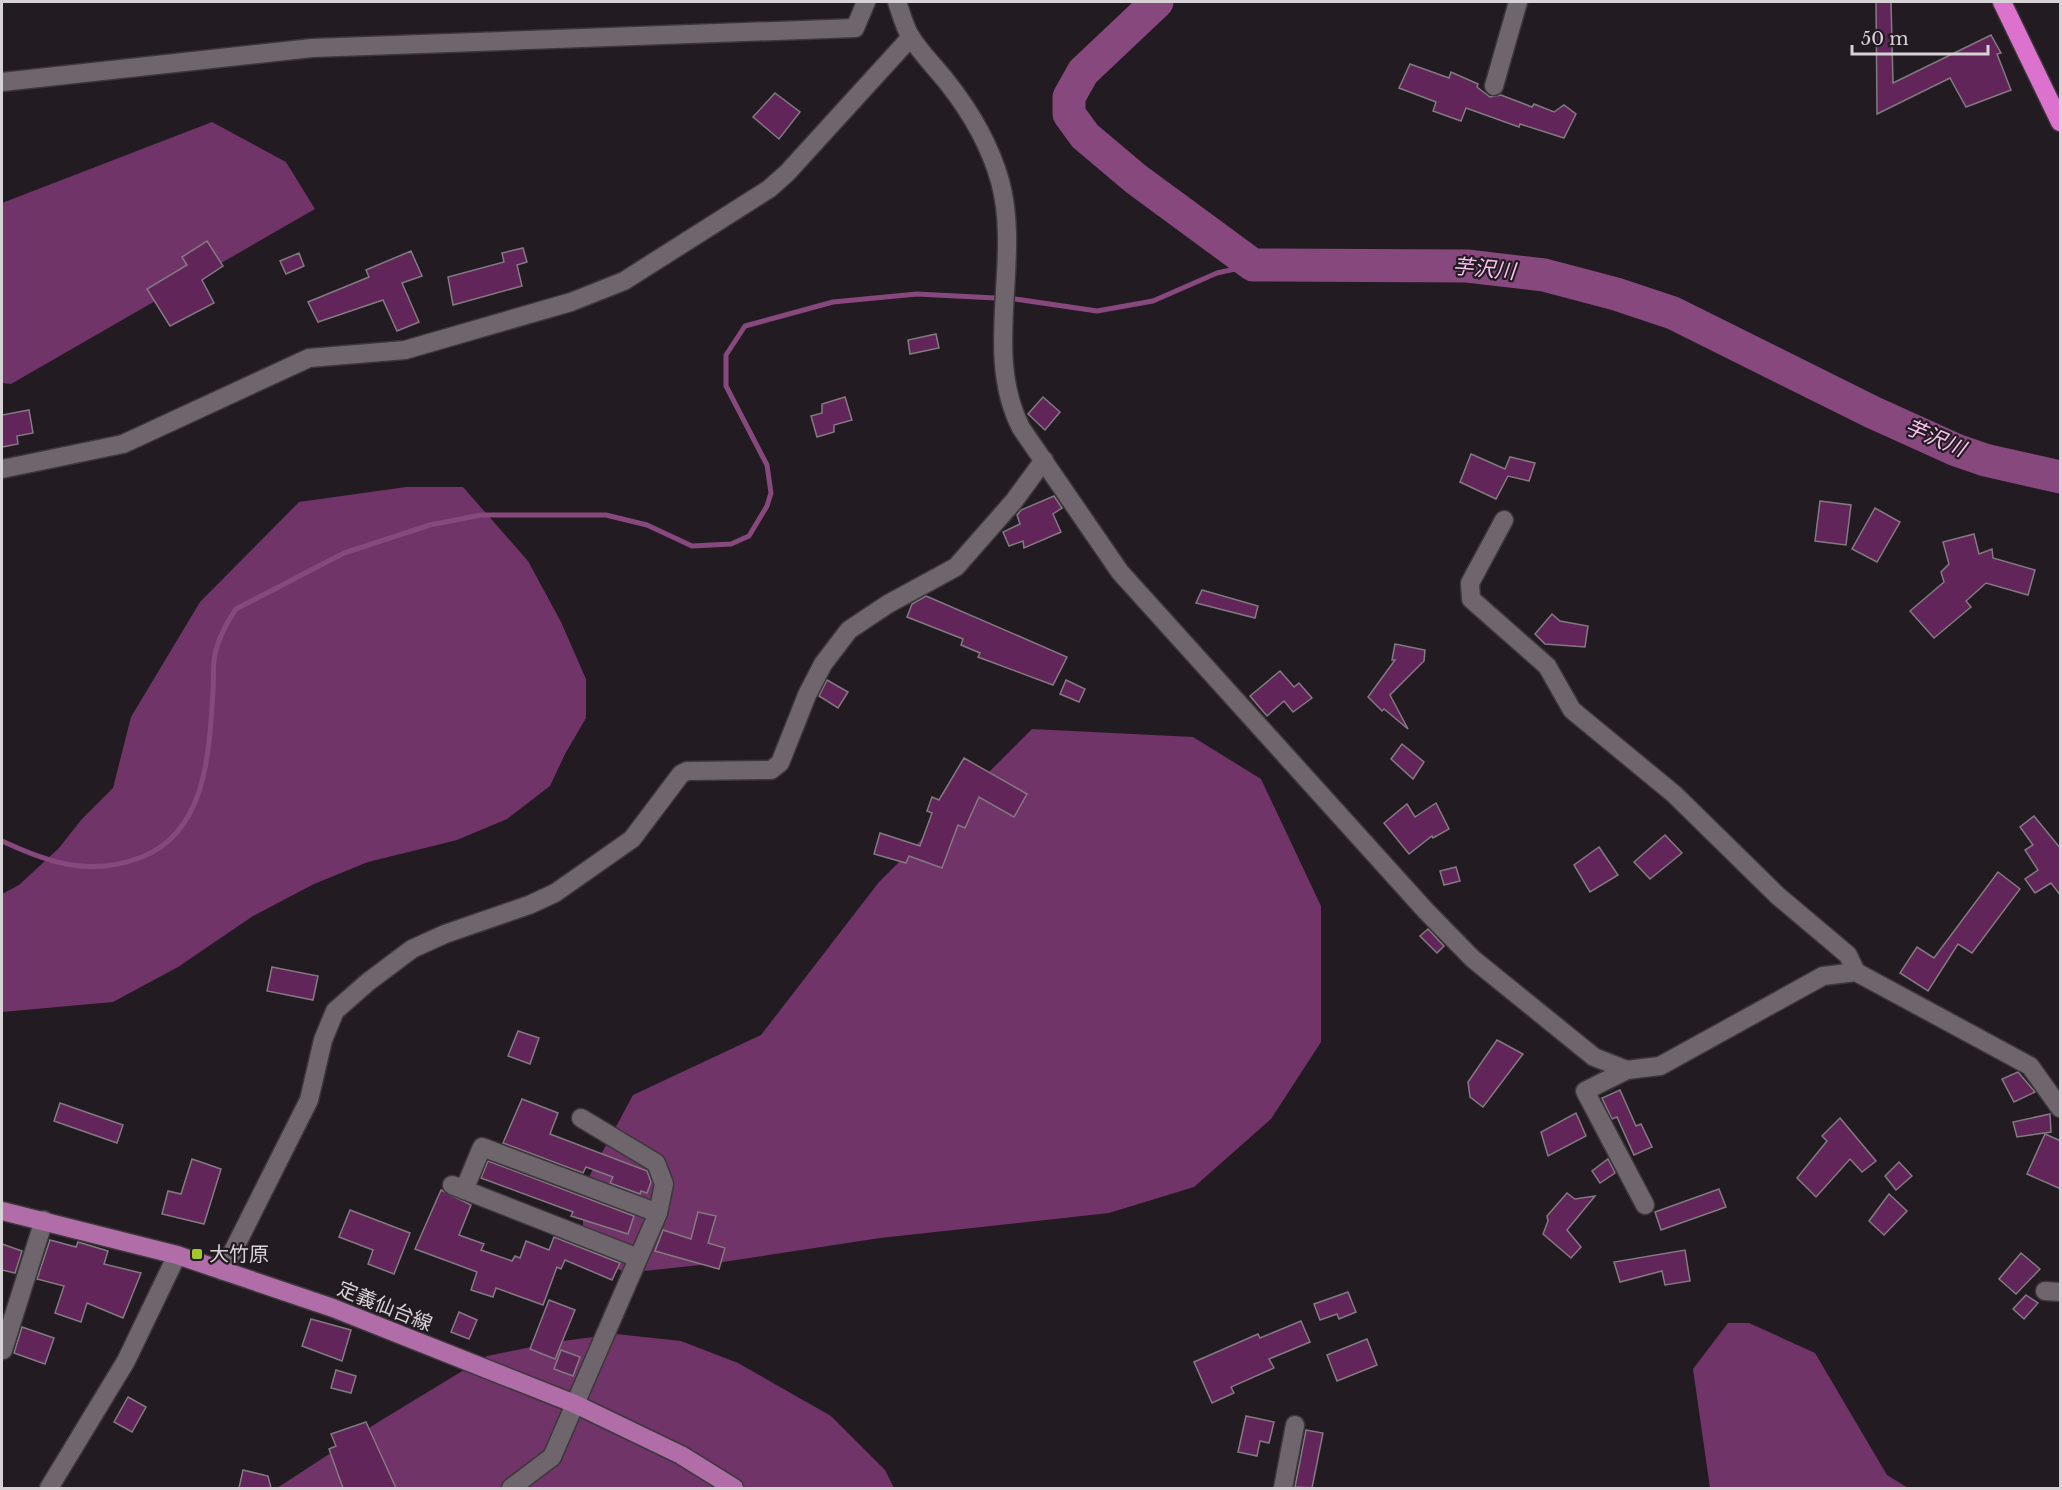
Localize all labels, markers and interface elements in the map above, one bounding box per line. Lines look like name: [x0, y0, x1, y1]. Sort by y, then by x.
scale bar: [1852, 18, 1988, 56]
text: 50 m: [1861, 28, 1909, 50]
water label: 芋沢川: [1451, 253, 1519, 285]
water label: 芋沢川: [1901, 414, 1971, 463]
place label: 大竹原: [209, 1242, 269, 1266]
marker: 大竹原: [190, 1247, 204, 1261]
street label: 定義仙台線: [334, 1276, 436, 1336]

